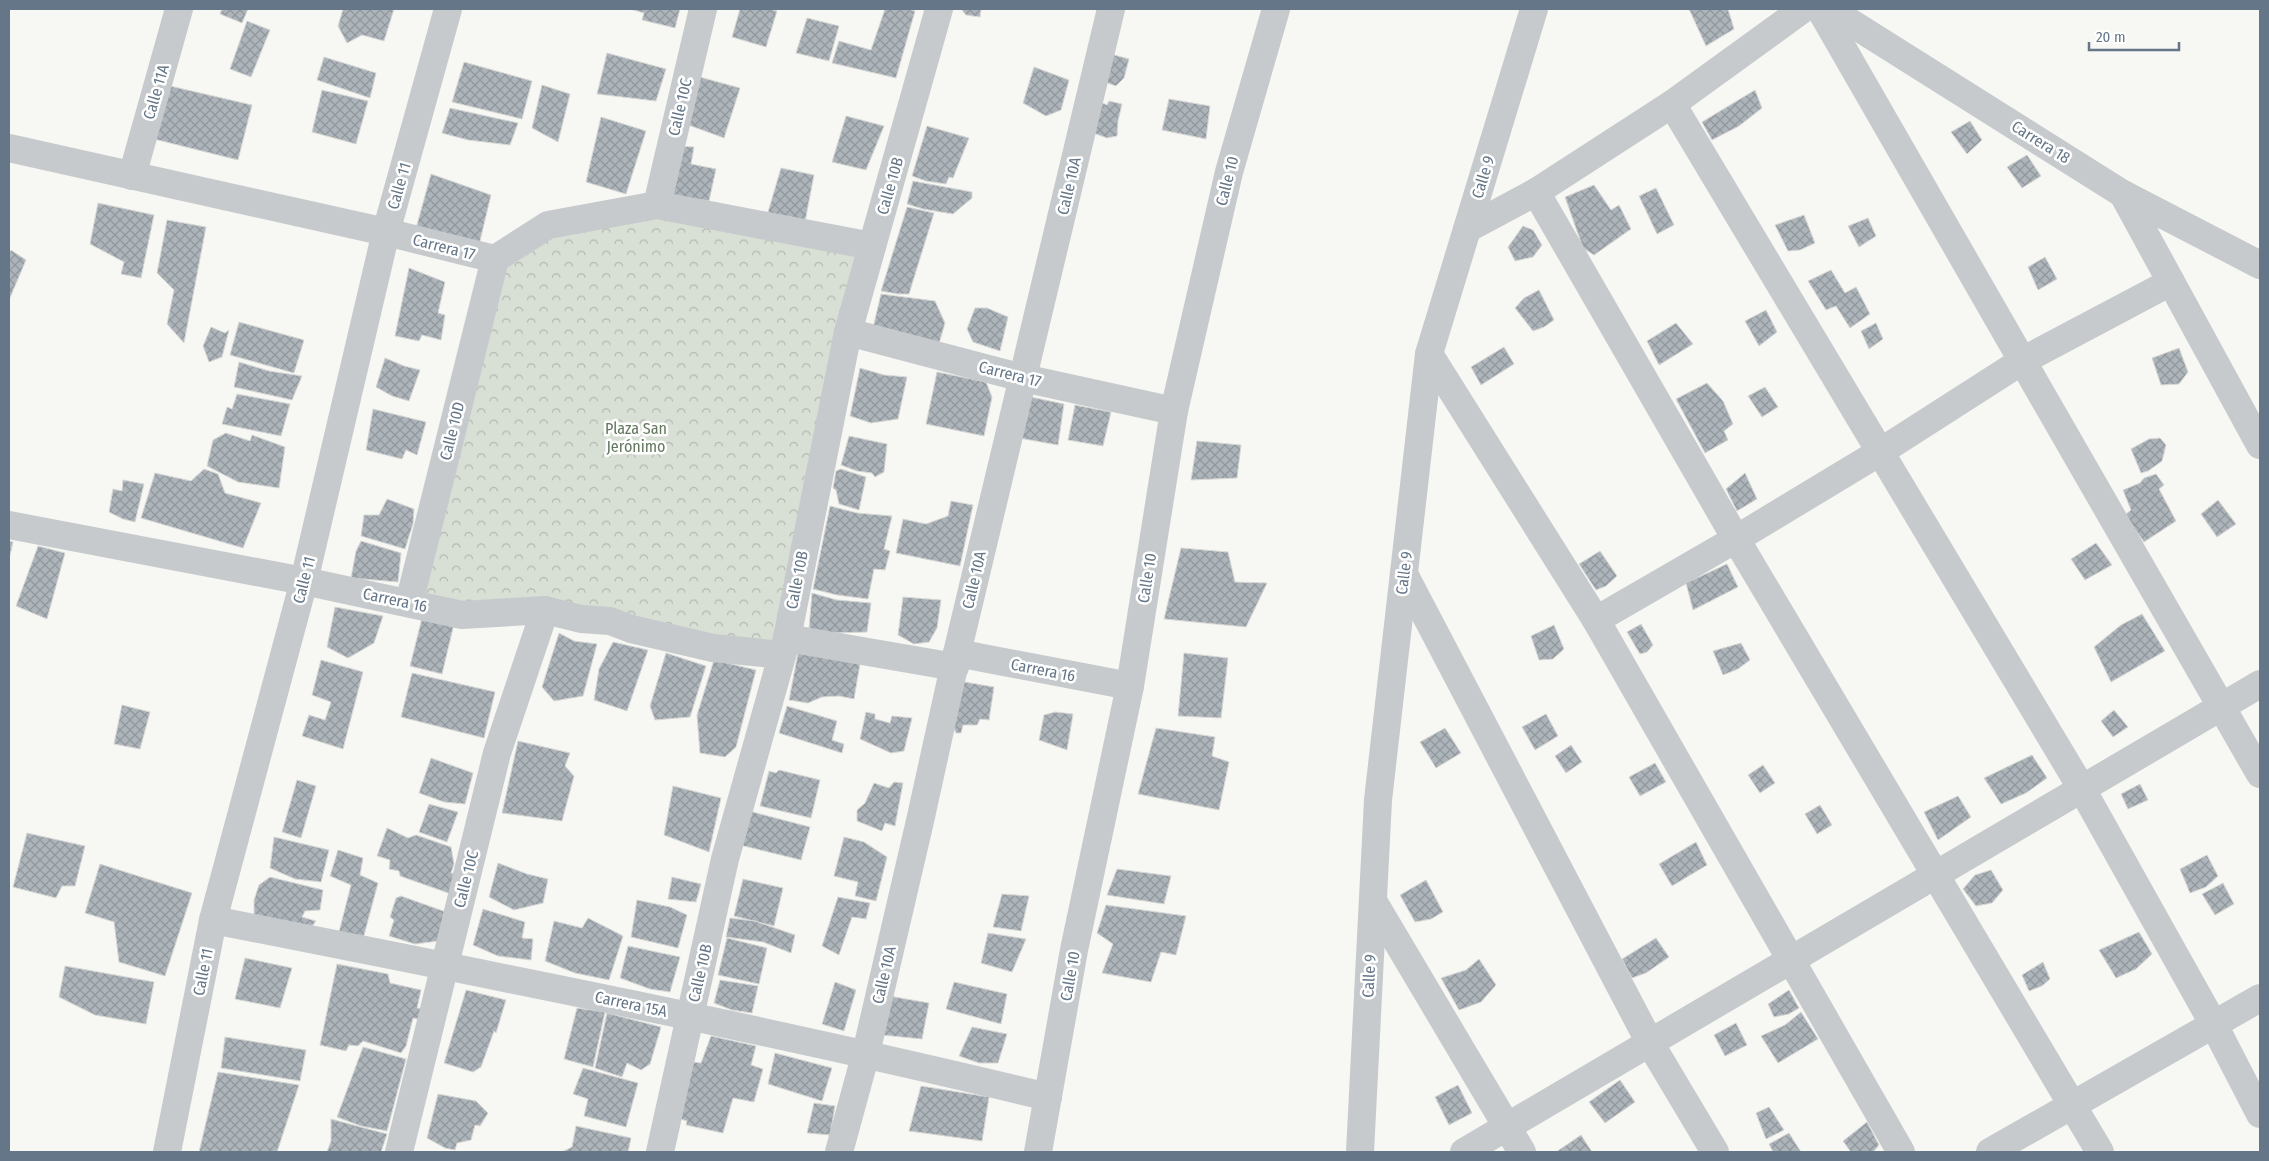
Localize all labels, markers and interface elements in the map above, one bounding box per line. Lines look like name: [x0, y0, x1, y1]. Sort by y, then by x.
scale bar: [2089, 20, 2179, 52]
text: 20 m: [2096, 28, 2126, 46]
street label: Calle 11A: [139, 62, 173, 122]
street label: Calle 10C: [664, 76, 696, 138]
street label: Carrera 18: [2008, 117, 2074, 167]
street label: Calle 9: [1468, 153, 1499, 201]
street label: Calle 10: [1212, 154, 1242, 208]
street label: Calle 10B: [873, 155, 907, 217]
street label: Calle 10A: [1053, 155, 1085, 217]
street label: Calle 11: [383, 160, 415, 212]
street label: Carrera 17: [411, 230, 478, 264]
street label: Carrera 17: [977, 357, 1044, 391]
street label: Calle 10D: [436, 400, 468, 462]
park label: Plaza San Jerónimo: [605, 419, 667, 456]
street label: Calle 10B: [782, 549, 812, 611]
street label: Calle 10A: [958, 549, 990, 611]
street label: Calle 9: [1392, 550, 1416, 596]
street label: Calle 10: [1134, 552, 1160, 604]
street label: Calle 11: [289, 554, 319, 606]
street label: Carrera 16: [361, 584, 429, 616]
street label: Carrera 16: [1009, 654, 1077, 686]
street label: Calle 10C: [450, 848, 482, 910]
street label: Calle 10B: [684, 942, 716, 1004]
street label: Calle 10A: [868, 944, 900, 1006]
street label: Calle 11: [189, 947, 217, 997]
street label: Calle 10: [1056, 950, 1084, 1002]
street label: Calle 9: [1358, 954, 1380, 998]
street label: Carrera 15A: [593, 987, 669, 1021]

